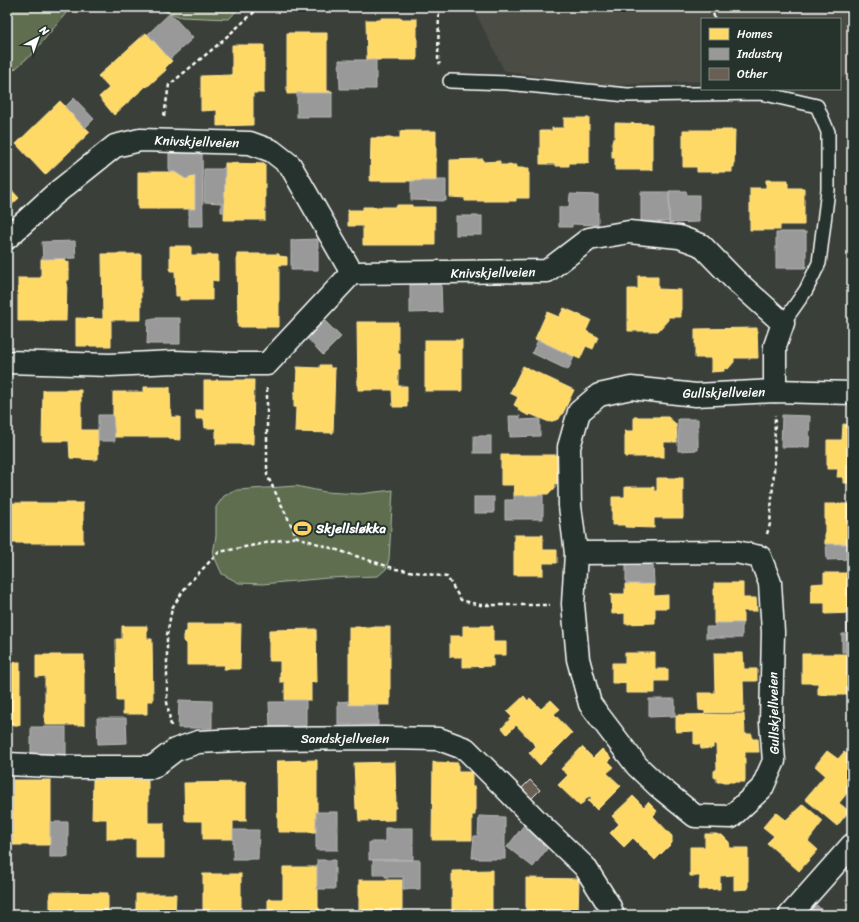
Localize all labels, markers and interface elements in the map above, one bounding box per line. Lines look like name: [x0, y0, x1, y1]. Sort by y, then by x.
north arrow: [18, 18, 58, 58]
legend: [701, 18, 841, 90]
text: N: [34, 21, 54, 41]
text: Homes: [737, 23, 773, 45]
text: Industry: [736, 43, 783, 65]
text: Other: [737, 63, 768, 85]
street label: Knivskjellveien: [154, 129, 240, 154]
street label: Knivskjellveien: [450, 260, 536, 285]
street label: Gullskjellveien: [682, 380, 766, 405]
place label: Skjellsløkka: [315, 517, 386, 540]
sports icon: Skjellsløkka: [293, 518, 313, 538]
street label: Gullskjellveien: [761, 671, 786, 755]
street label: Sandskjellveien: [301, 727, 389, 750]

